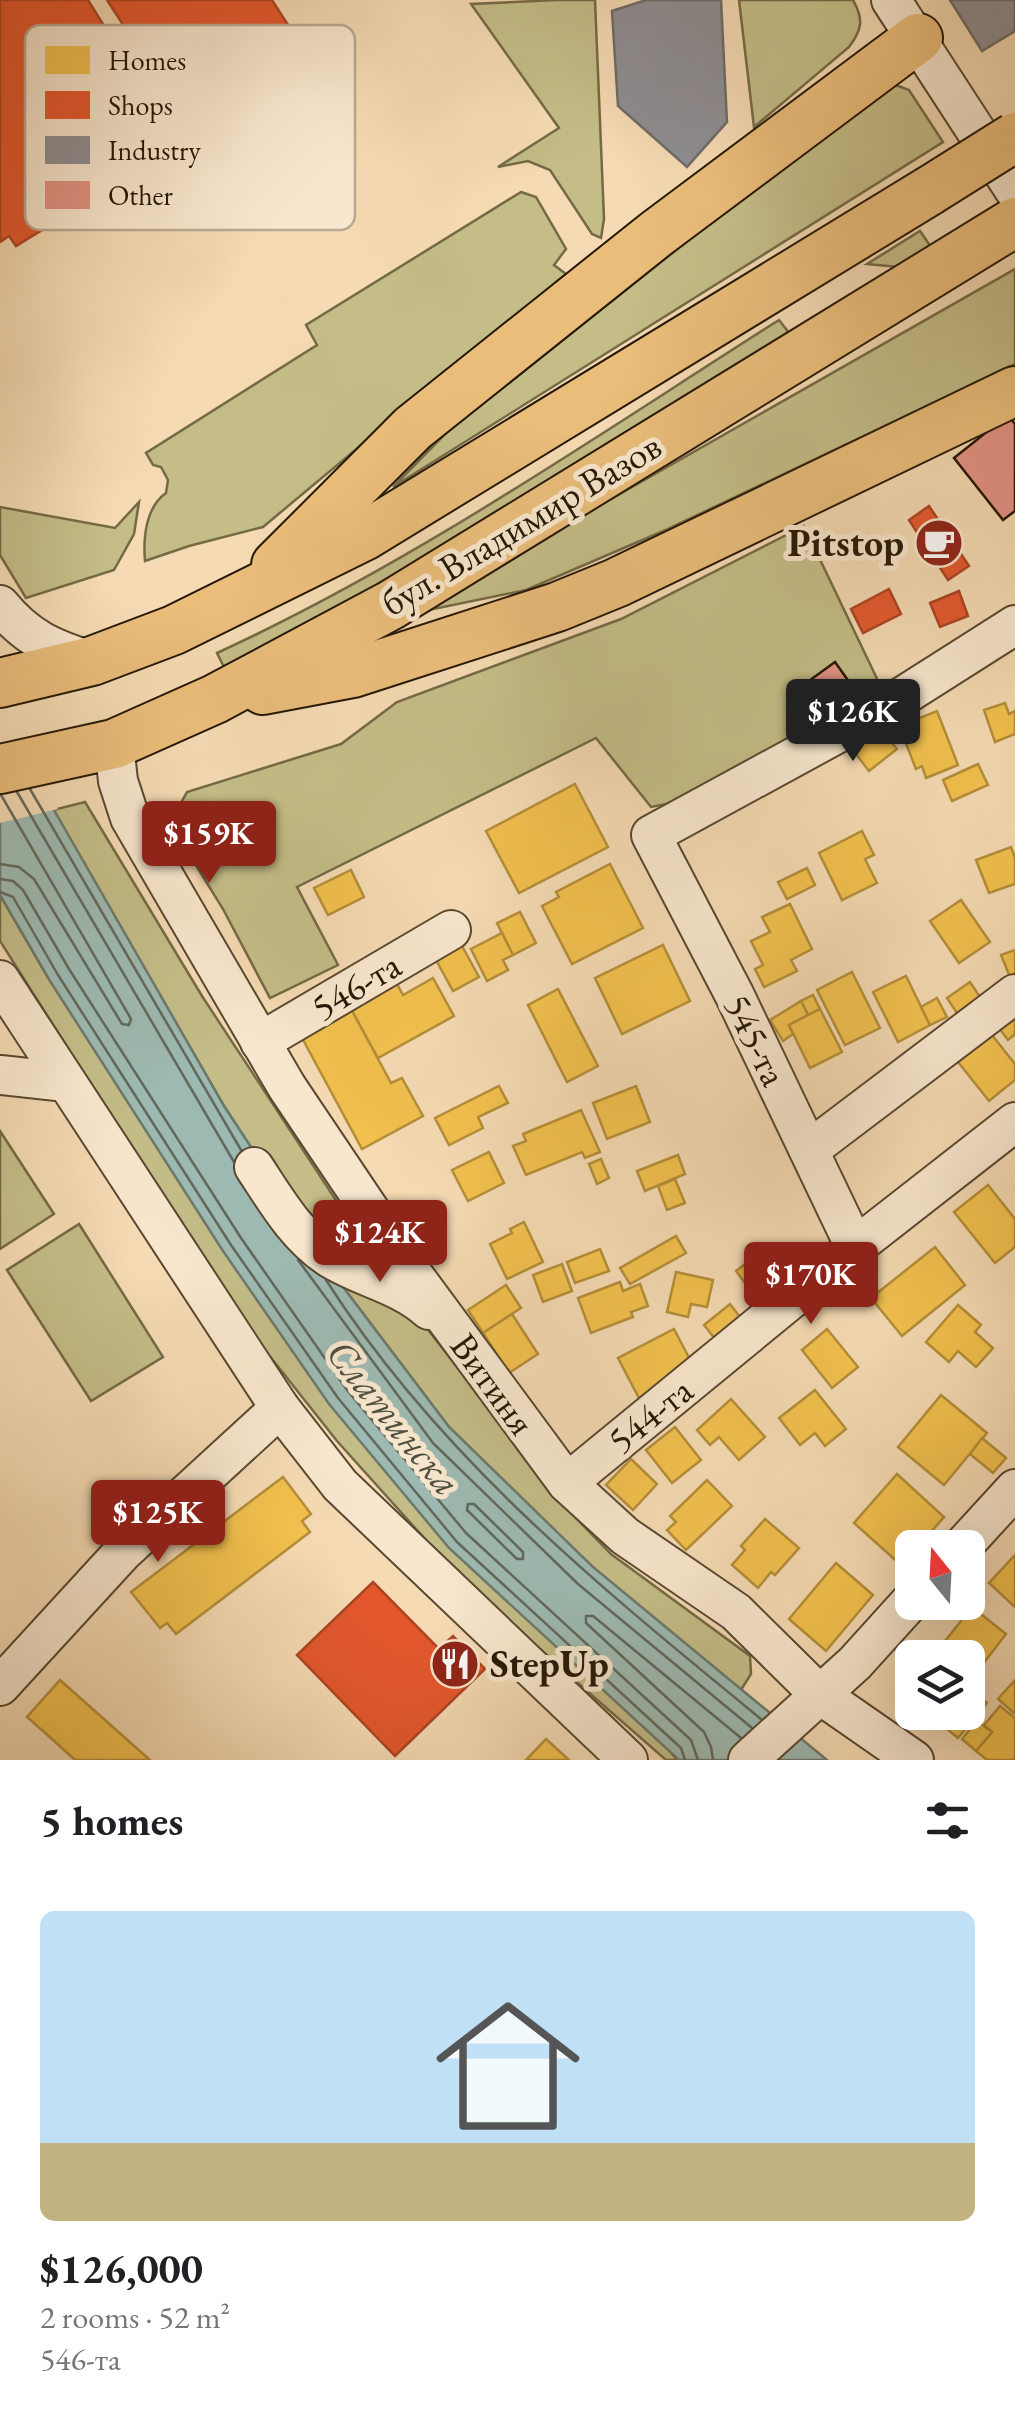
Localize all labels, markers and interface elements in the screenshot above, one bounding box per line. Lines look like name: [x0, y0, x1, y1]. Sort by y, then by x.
legend: [25, 25, 355, 230]
text: Homes: [108, 42, 186, 78]
text: Shops: [108, 87, 173, 123]
text: Industry: [108, 132, 201, 168]
text: Other: [108, 177, 173, 213]
street label: бул. Владимир Вазов: [372, 421, 670, 626]
cafe icon: Pitstop: [913, 517, 965, 569]
place label: Pitstop: [787, 518, 904, 567]
pin: $126K: [783, 679, 923, 764]
text: $126K: [808, 690, 898, 732]
pin: $159K: [139, 801, 279, 886]
text: $159K: [164, 812, 254, 854]
street label: 546-та: [302, 939, 410, 1031]
street label: 545-та: [713, 986, 800, 1094]
pin: $124K: [310, 1200, 450, 1285]
text: $124K: [335, 1211, 425, 1253]
pin: $170K: [741, 1242, 881, 1327]
text: $170K: [766, 1253, 856, 1295]
street label: Витиня: [440, 1323, 547, 1445]
water label: Слатинска: [315, 1328, 473, 1506]
street label: 544-та: [597, 1365, 703, 1464]
pin: $125K: [88, 1480, 228, 1565]
text: $125K: [113, 1491, 203, 1533]
north arrow: [895, 1530, 985, 1620]
map controls: [895, 1530, 985, 1730]
restaurant icon: StepUp: [429, 1638, 481, 1690]
place label: StepUp: [490, 1639, 609, 1688]
button: layers: [895, 1640, 985, 1730]
text: 5 homes: [40, 1793, 183, 1848]
icon: filters: [920, 1793, 975, 1848]
icon: home: [418, 1976, 598, 2156]
text: $126,000: [40, 2241, 203, 2296]
text: 2 rooms · 52 m²: [40, 2296, 230, 2338]
text: 546-та: [40, 2338, 121, 2380]

